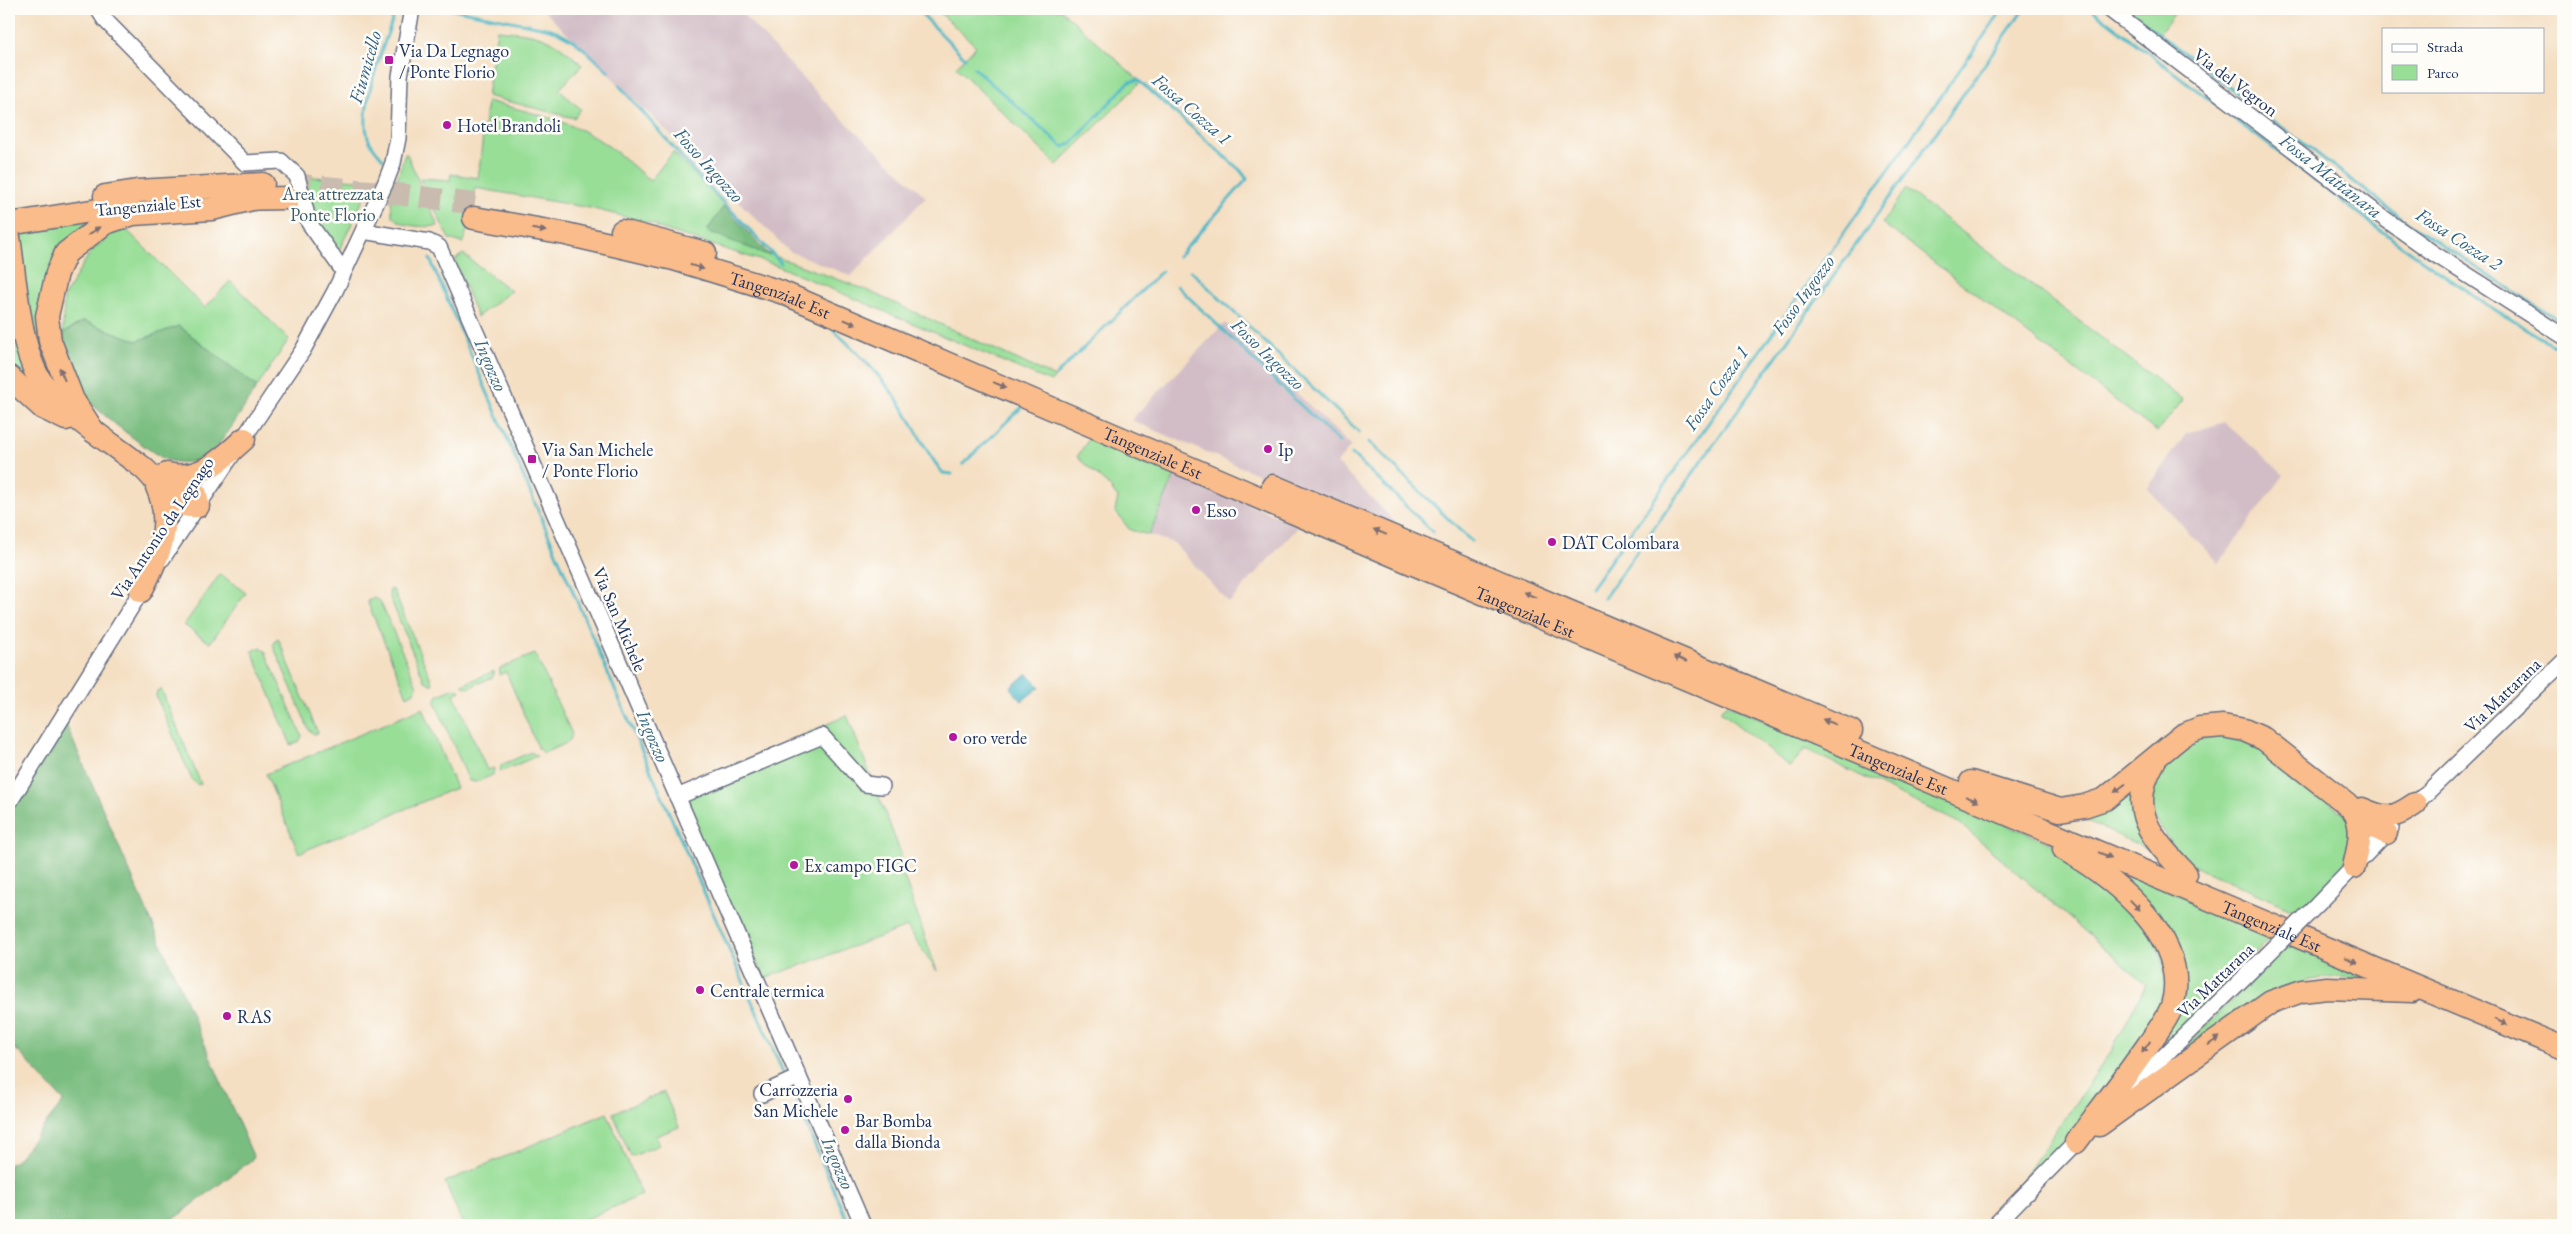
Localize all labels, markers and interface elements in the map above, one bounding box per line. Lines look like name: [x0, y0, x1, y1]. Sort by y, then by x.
water label: Fiumicello: [342, 28, 387, 107]
legend: [2382, 28, 2544, 92]
text: Strada: [2427, 37, 2463, 56]
place label: Via Da Legnago / Ponte Florio: [399, 39, 509, 83]
street label: Via del Vegron: [2189, 43, 2283, 122]
marker: Via Da Legnago / Ponte Florio: [383, 54, 395, 66]
text: Parco: [2427, 63, 2459, 82]
water label: Fossa Cozza 1: [1146, 67, 1237, 150]
place label: Hotel Brandoli: [457, 114, 561, 137]
marker: Hotel Brandoli: [441, 119, 453, 131]
water label: Fosso Ingozzo: [668, 121, 749, 208]
water label: Fossa Mattanara: [2274, 128, 2387, 224]
park label: Area attrezzata Ponte Florio: [281, 182, 384, 226]
street label: Tangenziale Est: [94, 189, 202, 221]
water label: Fossa Cozza 2: [2410, 201, 2507, 276]
one-way arrow: [88, 226, 101, 236]
one-way arrow: [532, 226, 548, 234]
water label: Fosso Ingozzo: [1765, 250, 1840, 341]
one-way arrow: [690, 263, 705, 271]
street label: Tangenziale Est: [727, 265, 834, 324]
water label: Fosso Ingozzo: [1225, 312, 1310, 395]
one-way arrow: [843, 318, 857, 326]
water label: Ingozzo: [468, 334, 513, 395]
water label: Fossa Cozza 1: [1677, 341, 1754, 436]
one-way arrow: [58, 366, 66, 381]
one-way arrow: [993, 382, 1007, 390]
street label: Tangenziale Est: [1099, 420, 1207, 484]
place label: Via San Michele / Ponte Florio: [542, 438, 653, 482]
place label: Ip: [1278, 438, 1293, 461]
marker: Ip: [1262, 443, 1274, 455]
street label: Via Antonio da Legnago: [105, 452, 219, 604]
marker: Via San Michele / Ponte Florio: [526, 453, 538, 465]
place label: Esso: [1206, 499, 1237, 522]
marker: Esso: [1190, 504, 1202, 516]
one-way arrow: [1372, 528, 1387, 536]
place label: DAT Colombara: [1562, 531, 1680, 554]
marker: DAT Colombara: [1546, 536, 1558, 548]
street label: Via San Michele: [588, 563, 652, 675]
street label: Tangenziale Est: [1472, 580, 1579, 642]
one-way arrow: [1523, 591, 1537, 599]
street label: Via Mattarana: [2459, 652, 2546, 737]
one-way arrow: [1673, 654, 1687, 662]
water label: Ingozzo: [630, 705, 675, 766]
one-way arrow: [1822, 717, 1836, 725]
place label: oro verde: [963, 726, 1027, 749]
marker: oro verde: [947, 731, 959, 743]
street label: Tangenziale Est: [1845, 737, 1952, 800]
one-way arrow: [2114, 783, 2127, 794]
one-way arrow: [1965, 795, 1980, 803]
one-way arrow: [2098, 852, 2112, 860]
place label: Ex campo FIGC: [804, 854, 917, 877]
marker: Ex campo FIGC: [788, 859, 800, 871]
street label: Tangenziale Est: [2218, 894, 2326, 957]
one-way arrow: [2129, 899, 2141, 911]
street label: Via Mattarana: [2172, 937, 2259, 1022]
one-way arrow: [2344, 956, 2358, 964]
place label: Centrale termica: [710, 979, 825, 1002]
marker: Centrale termica: [694, 984, 706, 996]
place label: RAS: [237, 1005, 271, 1028]
marker: RAS: [221, 1010, 233, 1022]
one-way arrow: [2494, 1018, 2509, 1026]
one-way arrow: [2207, 1036, 2221, 1046]
one-way arrow: [2141, 1040, 2151, 1054]
place label: Carrozzeria San Michele: [754, 1078, 839, 1122]
marker: Carrozzeria San Michele: [842, 1093, 854, 1105]
place label: Bar Bomba dalla Bionda: [855, 1109, 941, 1153]
marker: Bar Bomba dalla Bionda: [839, 1124, 851, 1136]
water label: Ingozzo: [815, 1132, 860, 1193]

